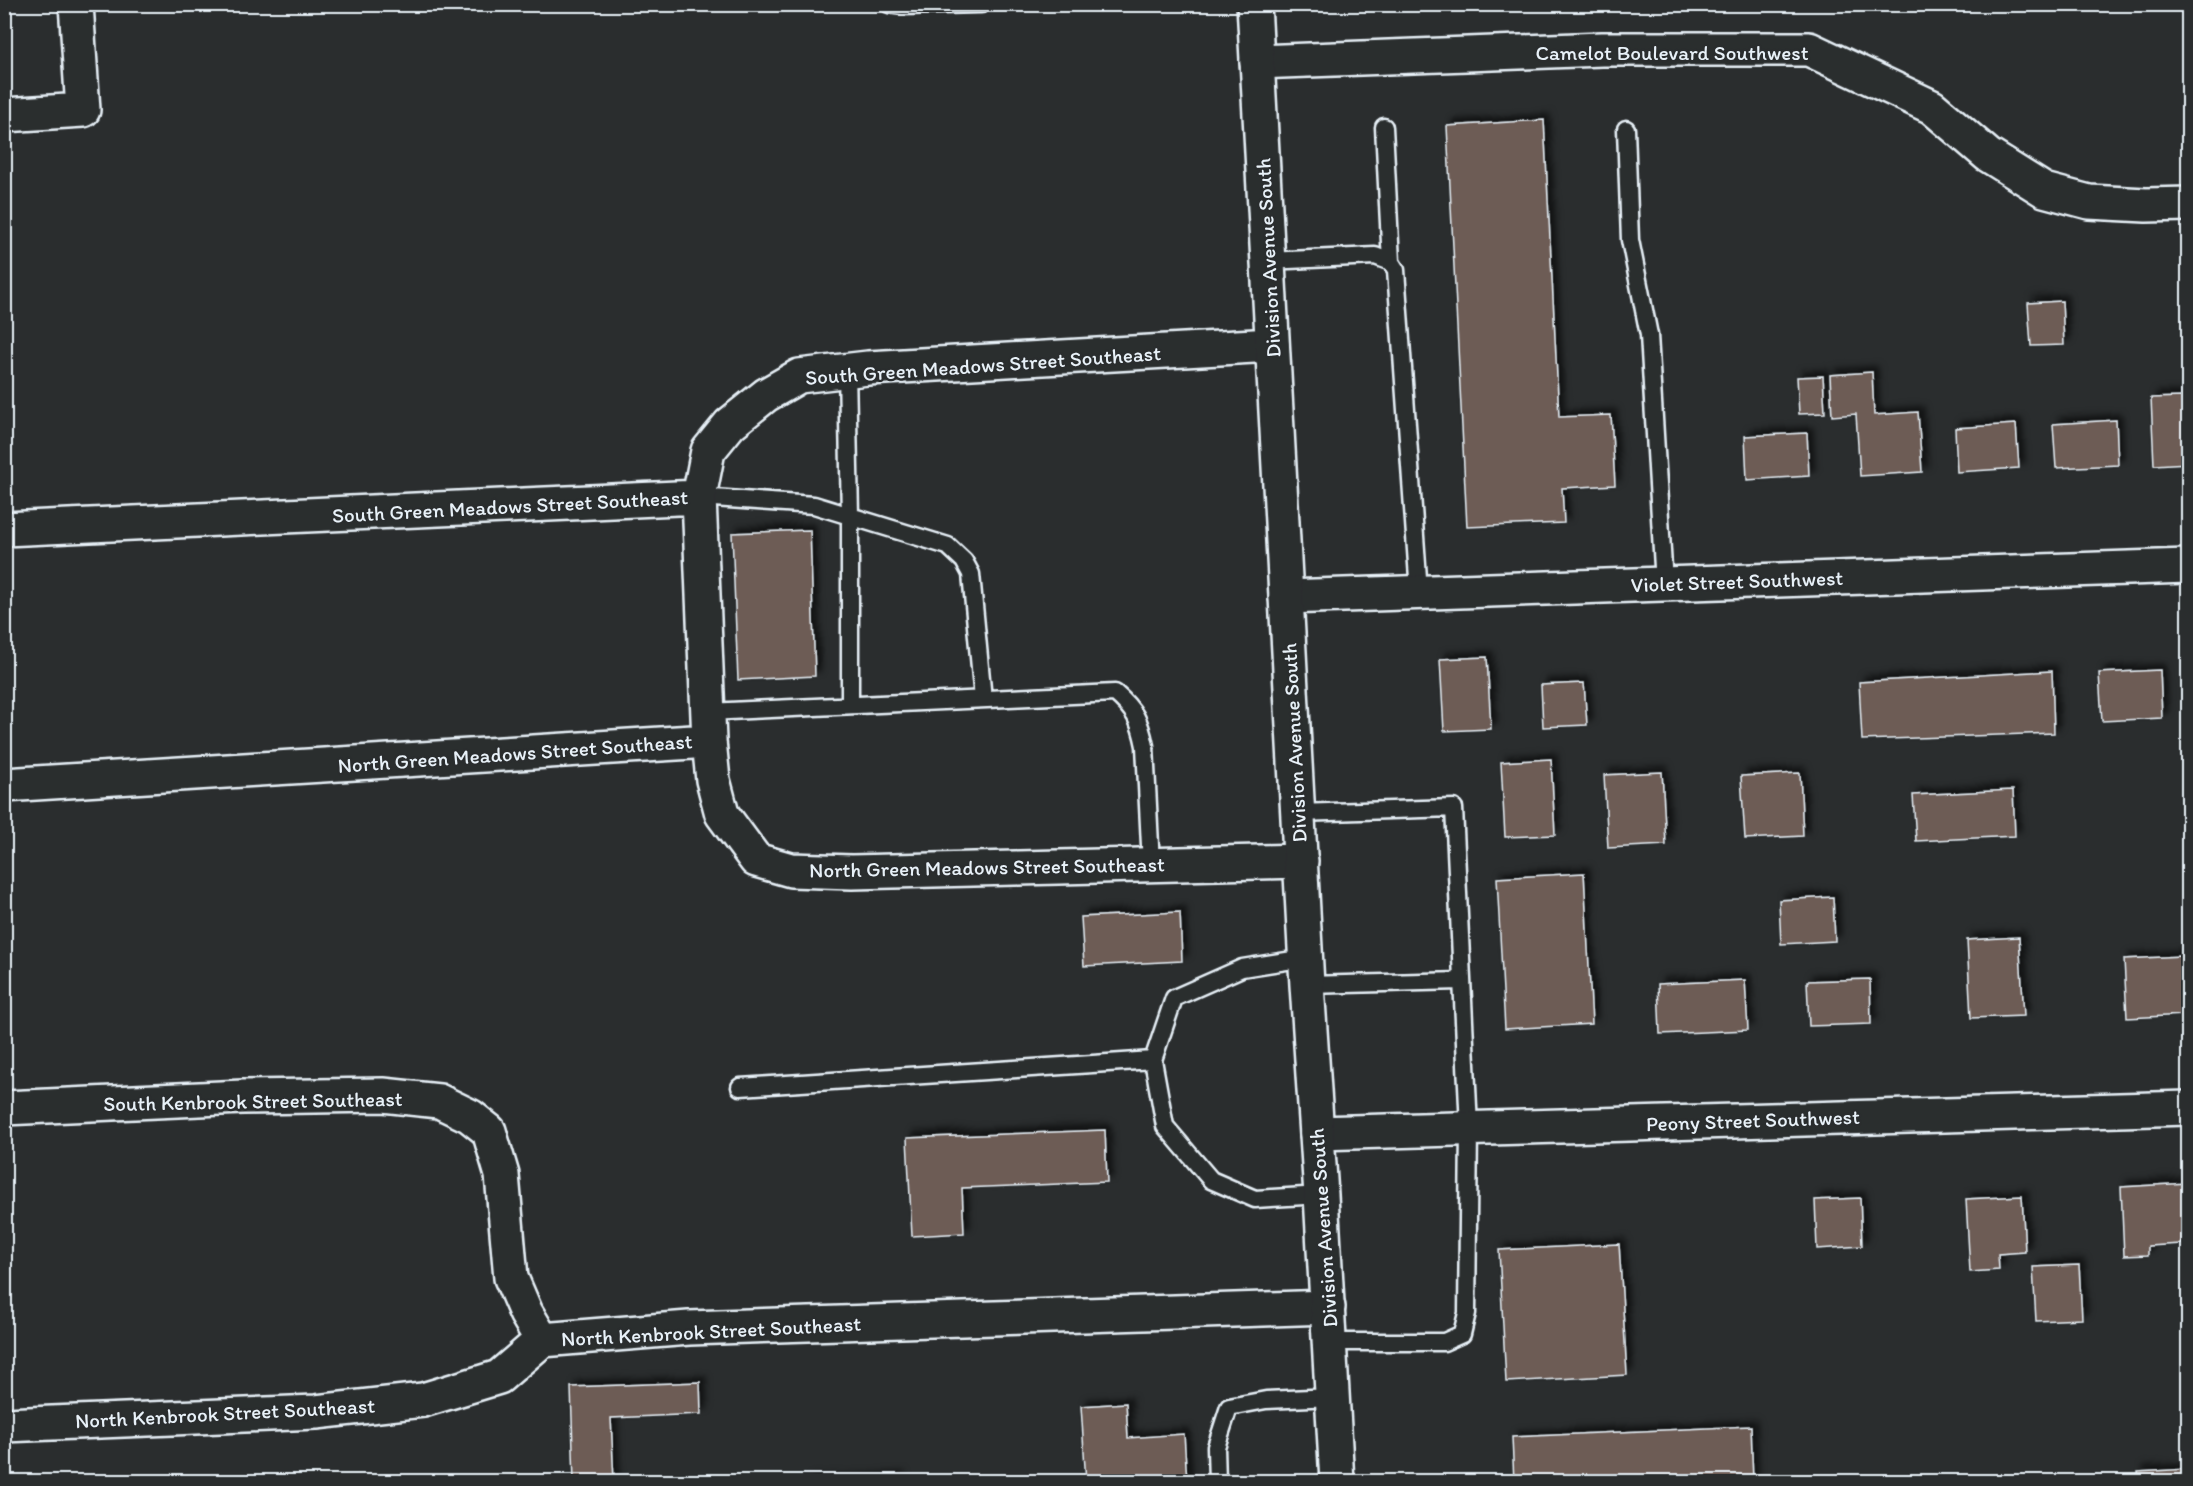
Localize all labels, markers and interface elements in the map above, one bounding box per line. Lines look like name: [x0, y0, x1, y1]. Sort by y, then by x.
street label: Camelot Boulevard Southwest: [1535, 40, 1809, 65]
street label: Division Avenue South: [1250, 157, 1286, 358]
street label: South Green Meadows Street Southeast: [804, 340, 1162, 390]
street label: South Green Meadows Street Southeast: [331, 484, 689, 528]
street label: Violet Street Southwest: [1630, 565, 1844, 597]
street label: Division Avenue South: [1276, 642, 1312, 843]
street label: North Green Meadows Street Southeast: [337, 728, 693, 778]
street label: North Green Meadows Street Southeast: [809, 851, 1165, 883]
street label: South Kenbrook Street Southeast: [103, 1086, 403, 1116]
street label: Peony Street Southwest: [1646, 1104, 1860, 1136]
street label: Division Avenue South: [1304, 1127, 1342, 1328]
street label: North Kenbrook Street Southeast: [560, 1311, 862, 1351]
street label: North Kenbrook Street Southeast: [74, 1393, 376, 1433]

